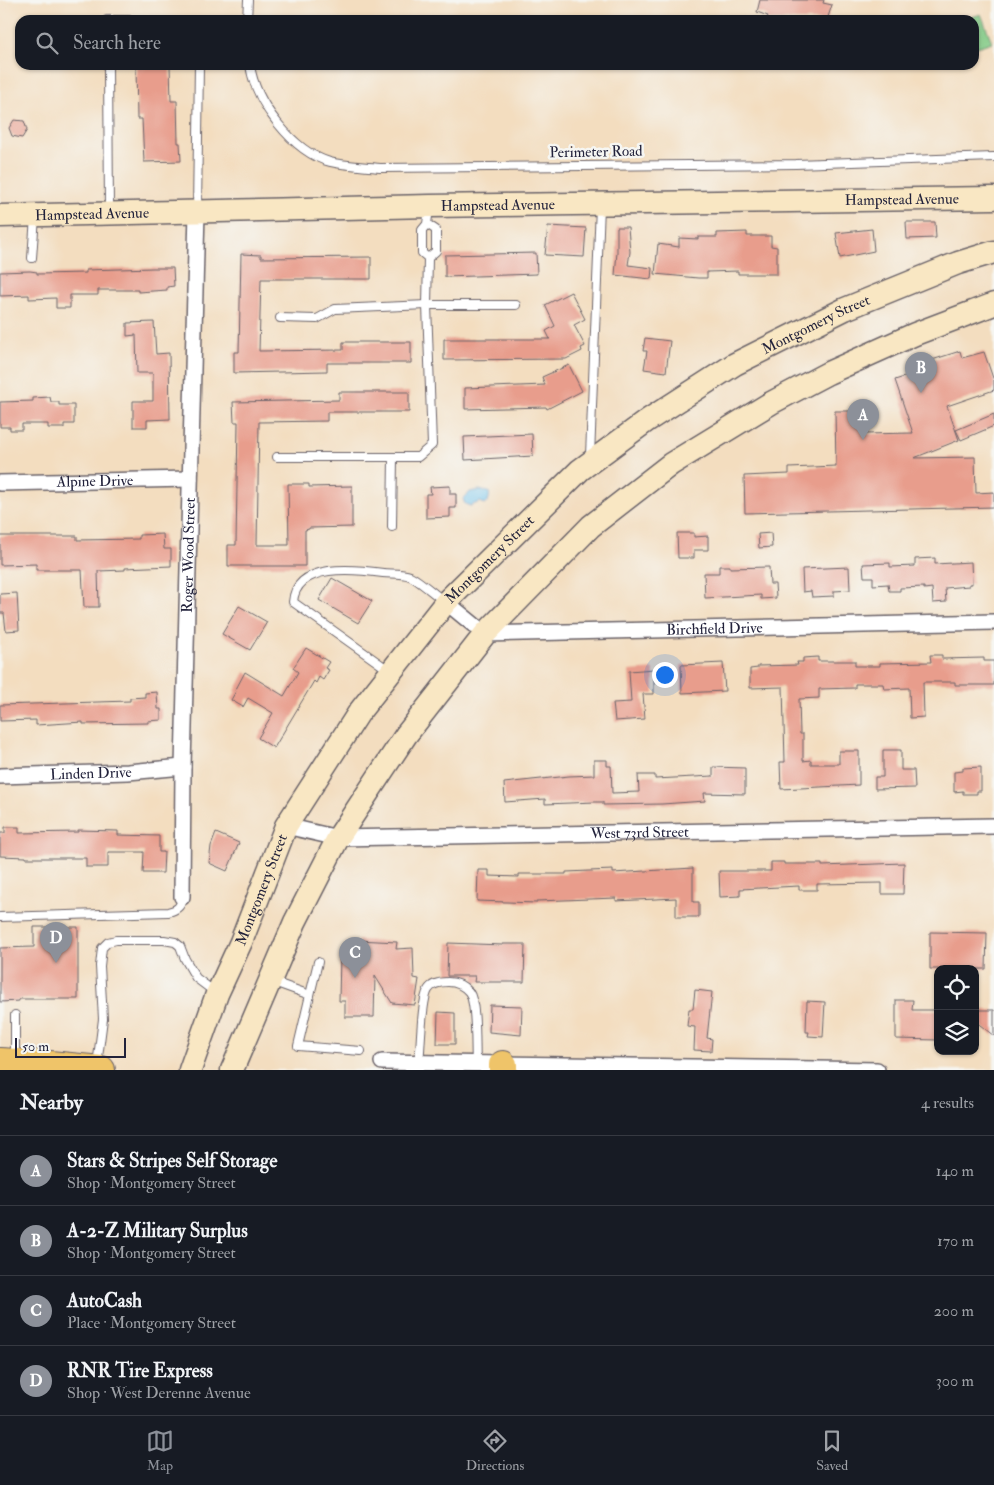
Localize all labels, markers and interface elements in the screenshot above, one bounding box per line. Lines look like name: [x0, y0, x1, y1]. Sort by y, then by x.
search box: [15, 15, 979, 70]
icon: search: [33, 29, 61, 57]
text: Search here: [73, 31, 161, 55]
street label: Perimeter Road: [549, 142, 643, 162]
street label: Hampstead Avenue: [845, 189, 959, 210]
street label: Hampstead Avenue: [441, 195, 555, 216]
street label: Hampstead Avenue: [35, 203, 149, 225]
street label: Montgomery Street: [759, 290, 873, 359]
pin: B: [905, 352, 937, 393]
pin: A: [847, 399, 879, 440]
street label: Alpine Drive: [56, 471, 133, 492]
street label: Roger Wood Street: [177, 497, 199, 613]
street label: Montgomery Street: [441, 511, 538, 607]
street label: Birchfield Drive: [666, 618, 763, 639]
your location: [652, 662, 678, 688]
street label: Linden Drive: [50, 762, 133, 784]
street label: West 73rd Street: [589, 822, 689, 843]
street label: Montgomery Street: [231, 831, 292, 948]
pin: D: [40, 922, 72, 963]
pin: C: [339, 937, 371, 978]
map controls: [934, 965, 979, 1055]
button: locate: [934, 965, 979, 1010]
button: layers: [934, 1010, 979, 1055]
scale bar: [15, 1035, 126, 1058]
text: 50 m: [22, 1038, 49, 1055]
text: Nearby: [20, 1089, 83, 1116]
text: 4 results: [921, 1093, 974, 1113]
text: Stars & Stripes Self Storage: [67, 1149, 277, 1173]
text: A: [31, 1161, 41, 1181]
text: 140 m: [936, 1161, 974, 1181]
text: Shop · Montgomery Street: [67, 1173, 236, 1193]
text: A-2-Z Military Surplus: [67, 1219, 248, 1243]
text: B: [31, 1231, 41, 1251]
text: 170 m: [937, 1231, 974, 1251]
text: Shop · Montgomery Street: [67, 1243, 236, 1263]
text: AutoCash: [67, 1289, 142, 1313]
text: C: [30, 1301, 42, 1321]
text: 200 m: [934, 1301, 974, 1321]
text: Place · Montgomery Street: [67, 1313, 236, 1333]
text: RNR Tire Express: [67, 1359, 213, 1383]
text: D: [29, 1371, 43, 1391]
text: 300 m: [936, 1371, 974, 1391]
text: Shop · West Derenne Avenue: [67, 1383, 251, 1403]
tab: Map: [146, 1427, 174, 1474]
tab: Directions: [466, 1427, 524, 1474]
tab: Saved: [816, 1427, 848, 1474]

